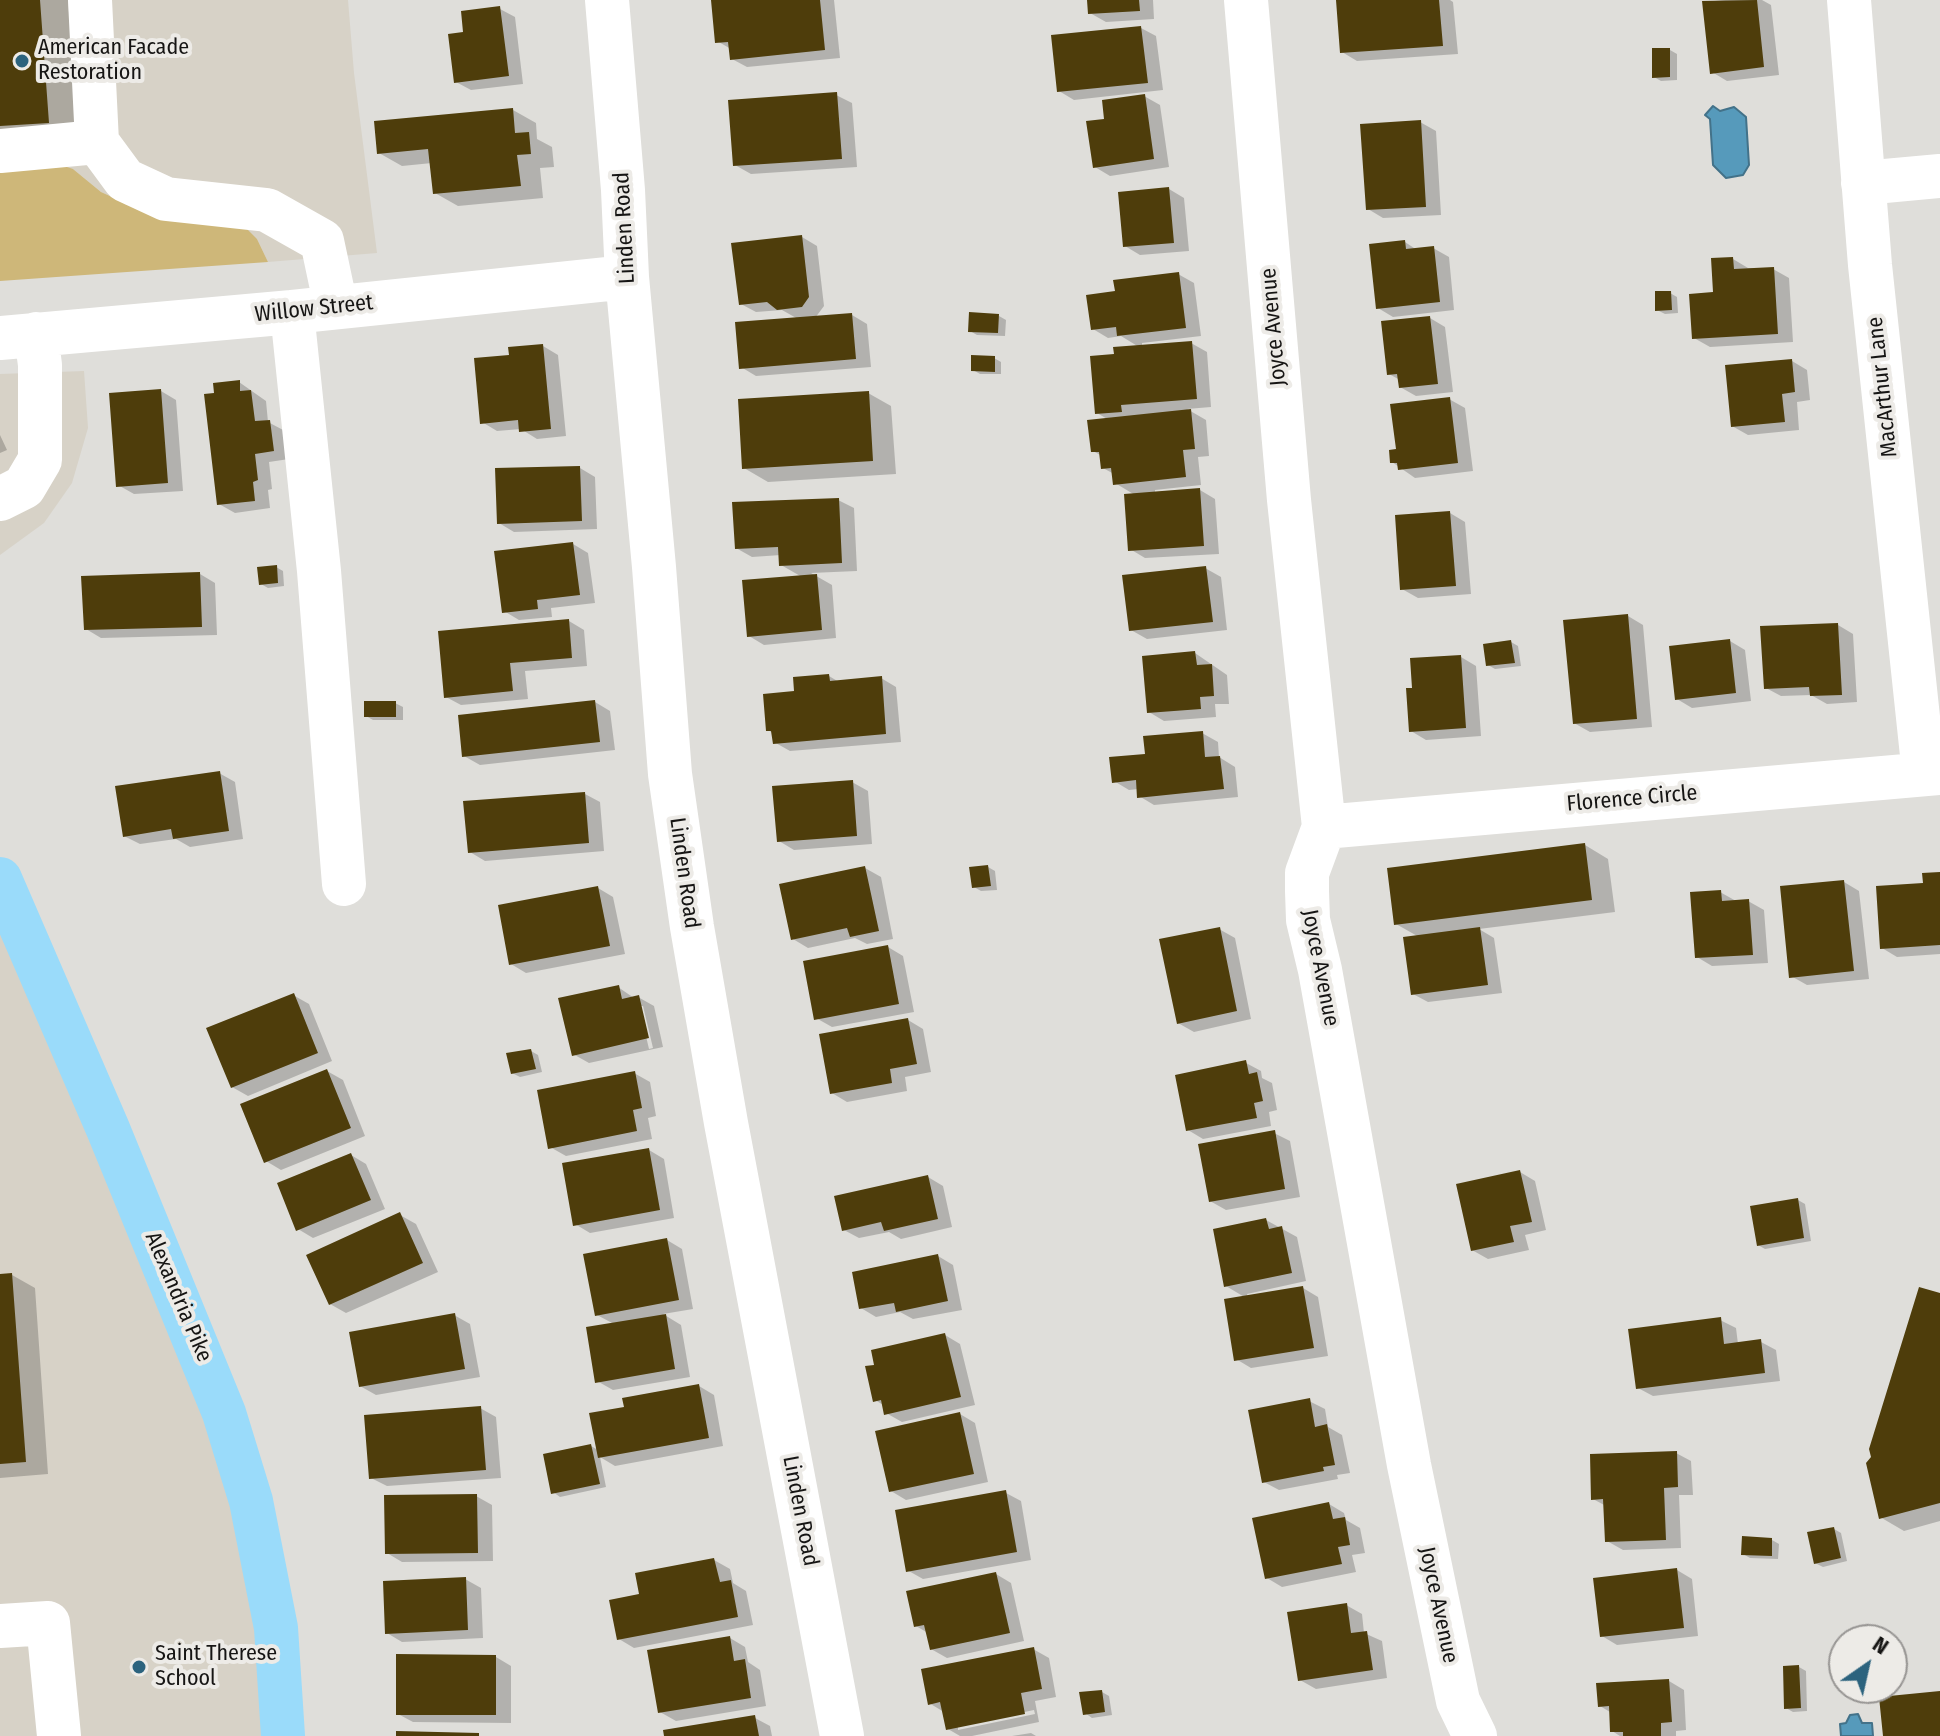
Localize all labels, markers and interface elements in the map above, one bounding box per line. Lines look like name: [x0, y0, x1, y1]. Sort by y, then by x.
place label: American Facade Restoration: [38, 35, 189, 86]
marker: American Facade Restoration: [13, 52, 31, 70]
street label: Linden Road: [609, 171, 641, 285]
street label: Joyce Avenue: [1256, 267, 1292, 387]
street label: Willow Street: [254, 290, 374, 328]
street label: MacArthur Lane: [1862, 315, 1904, 459]
street label: Florence Circle: [1566, 780, 1698, 818]
street label: Linden Road: [663, 816, 705, 930]
street label: Joyce Avenue: [1296, 907, 1344, 1029]
street label: Alexandria Pike: [139, 1228, 217, 1366]
street label: Linden Road: [776, 1454, 824, 1568]
street label: Joyce Avenue: [1413, 1544, 1463, 1666]
north arrow: [1828, 1624, 1908, 1704]
text: N: [1868, 1630, 1894, 1660]
place label: Saint Therese School: [155, 1641, 277, 1692]
marker: Saint Therese School: [130, 1658, 148, 1676]

